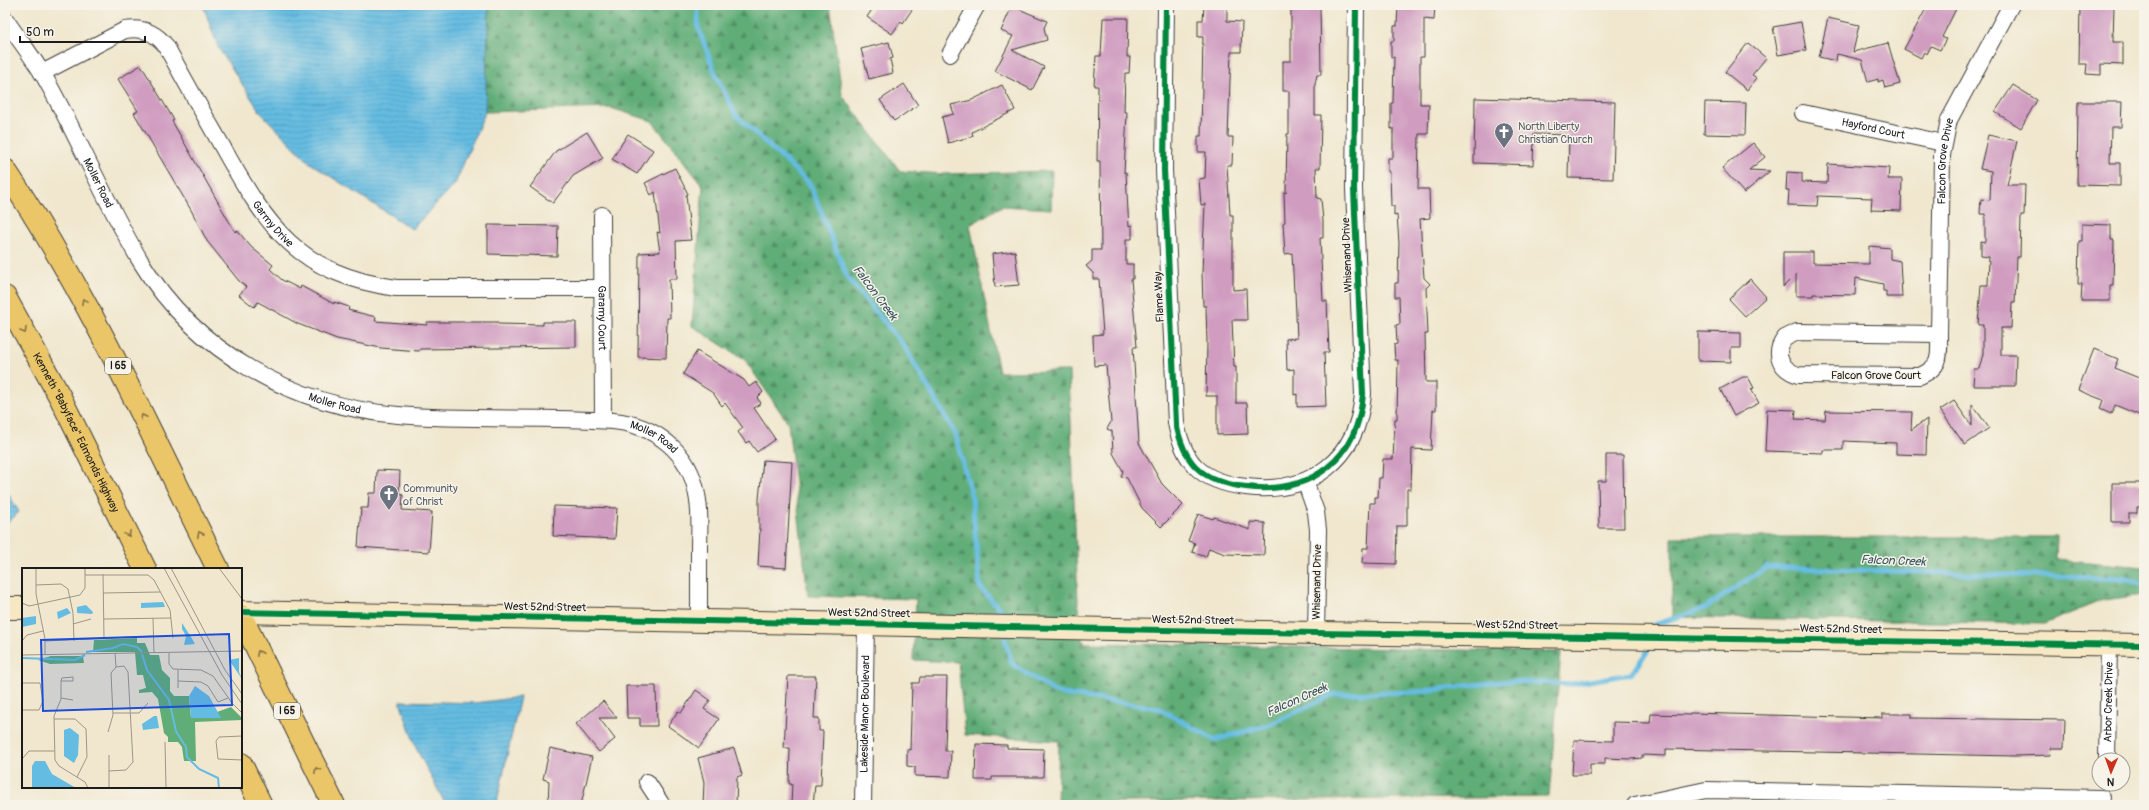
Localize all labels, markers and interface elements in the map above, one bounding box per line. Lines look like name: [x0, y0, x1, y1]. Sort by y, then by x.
scale bar: [20, 18, 145, 44]
text: 50 m: [26, 25, 54, 40]
street label: Hayford Court: [1840, 115, 1907, 141]
street label: Falcon Grove Drive: [1935, 116, 1956, 205]
place label: North Liberty Christian Church: [1518, 120, 1593, 146]
church icon: North Liberty Christian Church: [1493, 121, 1515, 149]
street label: Moller Road: [81, 156, 116, 210]
street label: Garmy Drive: [250, 198, 297, 250]
street label: Whisenand Drive: [1339, 217, 1355, 293]
water label: Falcon Creek: [849, 263, 901, 324]
street label: Flame Way: [1151, 271, 1167, 323]
street label: Garamy Court: [596, 285, 609, 351]
one-way arrow: [82, 298, 89, 306]
one-way arrow: [20, 327, 27, 334]
street label: Kenneth "Babyface" Edmonds Highway: [30, 350, 122, 515]
road number: I 65: [105, 358, 131, 374]
street label: Falcon Grove Court: [1831, 369, 1922, 382]
street label: Moller Road: [307, 390, 362, 416]
one-way arrow: [140, 414, 148, 422]
street label: Moller Road: [629, 418, 681, 456]
place label: Community of Christ: [403, 482, 458, 508]
church icon: Community of Christ: [378, 483, 400, 511]
one-way arrow: [123, 530, 131, 537]
one-way arrow: [197, 531, 205, 538]
street label: Whisenand Drive: [1310, 544, 1324, 620]
water label: Falcon Creek: [1860, 552, 1927, 570]
inset map: [22, 568, 242, 788]
street label: West 52nd Street: [504, 600, 587, 614]
street label: West 52nd Street: [828, 606, 911, 620]
street label: West 52nd Street: [1152, 613, 1235, 627]
street label: West 52nd Street: [1476, 618, 1559, 632]
street label: West 52nd Street: [1800, 622, 1883, 636]
one-way arrow: [256, 650, 264, 658]
street label: Lakeside Manor Boulevard: [857, 655, 872, 773]
street label: Arbor Creek Drive: [2101, 661, 2115, 742]
water label: Falcon Creek: [1264, 680, 1331, 720]
road number: I 65: [274, 703, 300, 719]
north arrow: [2091, 752, 2131, 792]
one-way arrow: [314, 767, 322, 774]
text: N: [2106, 775, 2115, 788]

